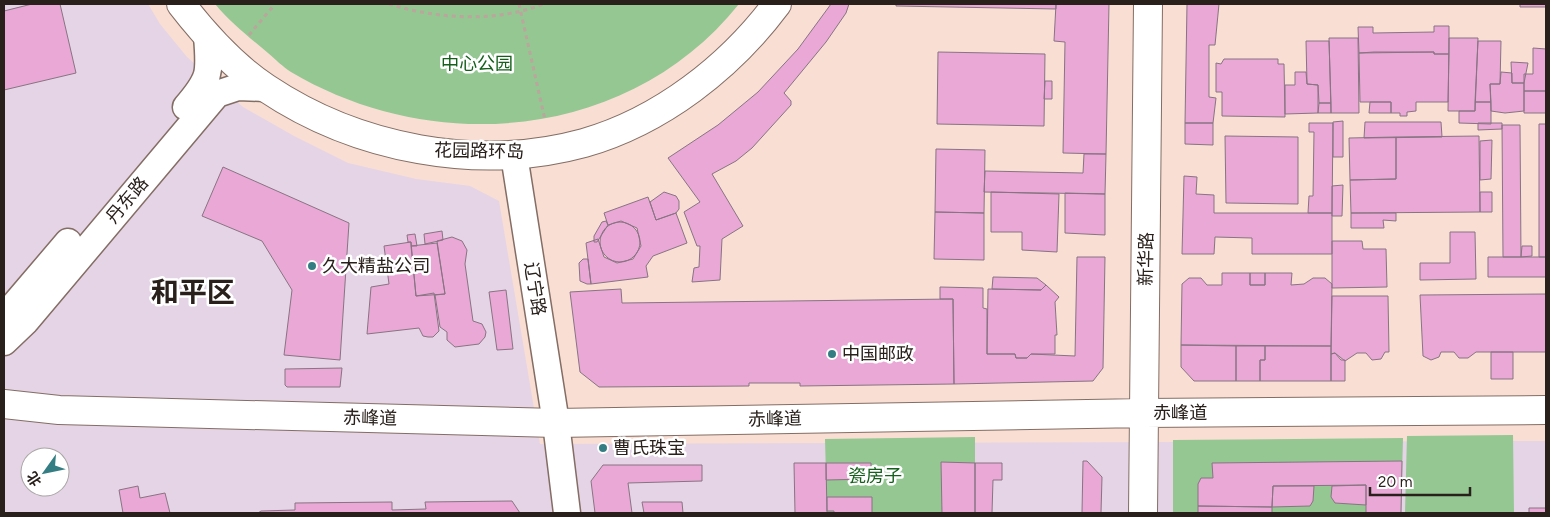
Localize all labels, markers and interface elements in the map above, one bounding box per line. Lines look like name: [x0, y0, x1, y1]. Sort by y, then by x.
park label: 中心公园: [441, 53, 513, 75]
street label: 花园路环岛: [434, 139, 524, 163]
street label: 丹东路: [101, 172, 153, 228]
street label: 新华路: [1135, 232, 1157, 286]
place label: 久大精盐公司: [322, 255, 430, 277]
marker: 久大精盐公司: [306, 260, 318, 272]
street label: 辽宁路: [520, 261, 550, 317]
district label: 和平区: [151, 275, 235, 309]
place label: 中国邮政: [842, 343, 914, 365]
marker: 中国邮政: [826, 348, 838, 360]
street label: 赤峰道: [1153, 402, 1207, 424]
street label: 赤峰道: [343, 407, 397, 429]
street label: 赤峰道: [748, 408, 802, 430]
place label: 曹氏珠宝: [613, 437, 685, 459]
marker: 曹氏珠宝: [597, 442, 609, 454]
north arrow: [20, 447, 70, 497]
scale bar: [1370, 464, 1470, 496]
park label: 瓷房子: [848, 465, 902, 487]
text: 北: [24, 468, 45, 489]
text: 20 m: [1378, 473, 1412, 491]

